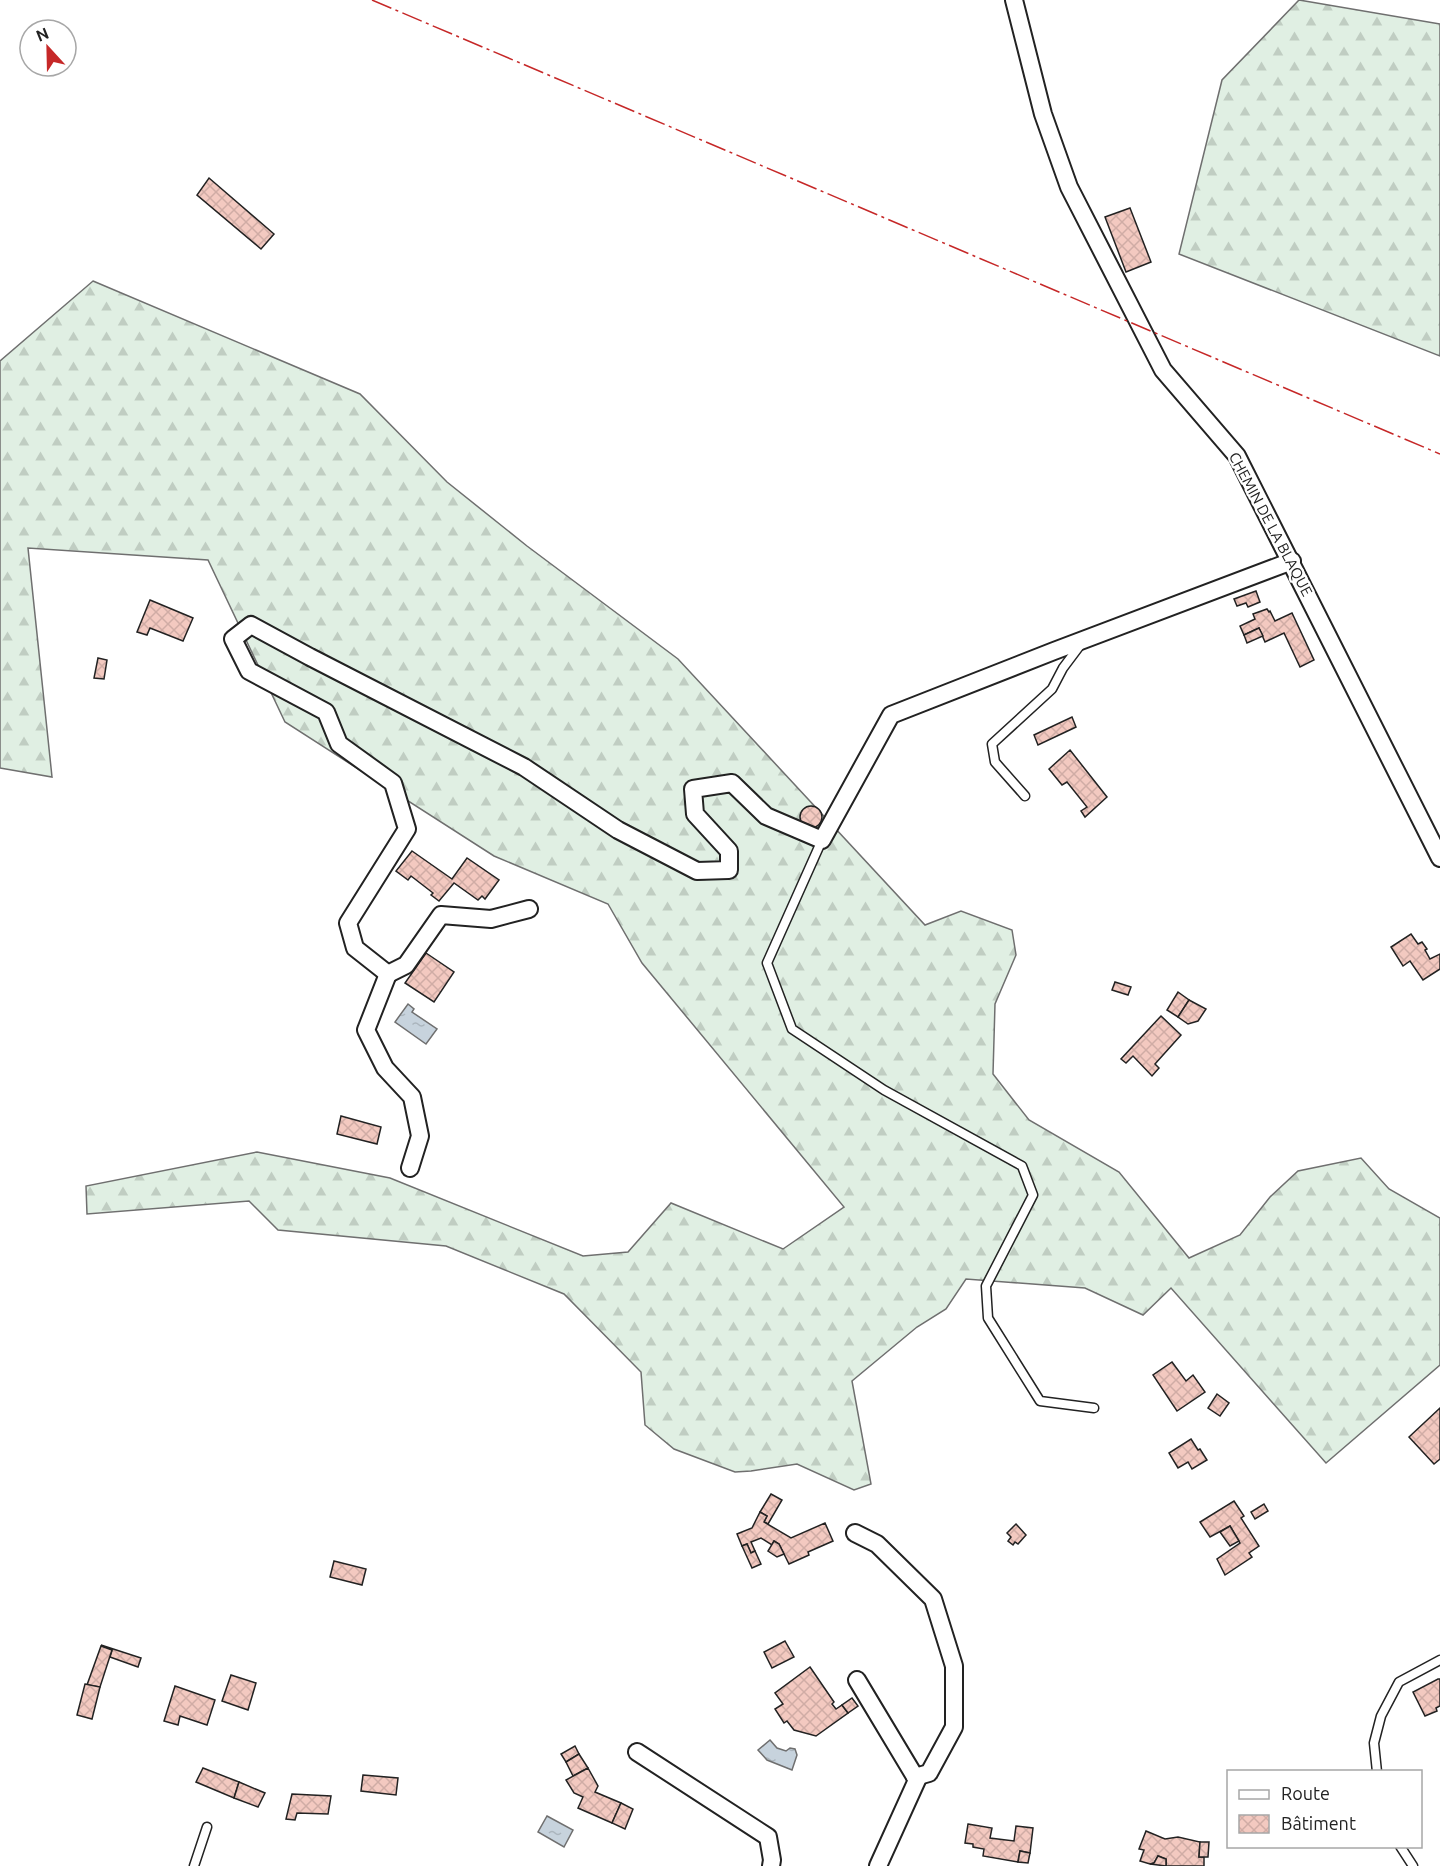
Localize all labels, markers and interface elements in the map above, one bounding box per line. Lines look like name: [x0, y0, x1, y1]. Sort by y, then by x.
north arrow: [18, 18, 78, 78]
text: N: [33, 24, 51, 45]
street label: CHEMIN DE LA BLAQUE: [1226, 449, 1316, 599]
legend: [1227, 1770, 1422, 1848]
text: Route: [1281, 1783, 1330, 1803]
text: Bâtiment: [1281, 1813, 1356, 1833]

